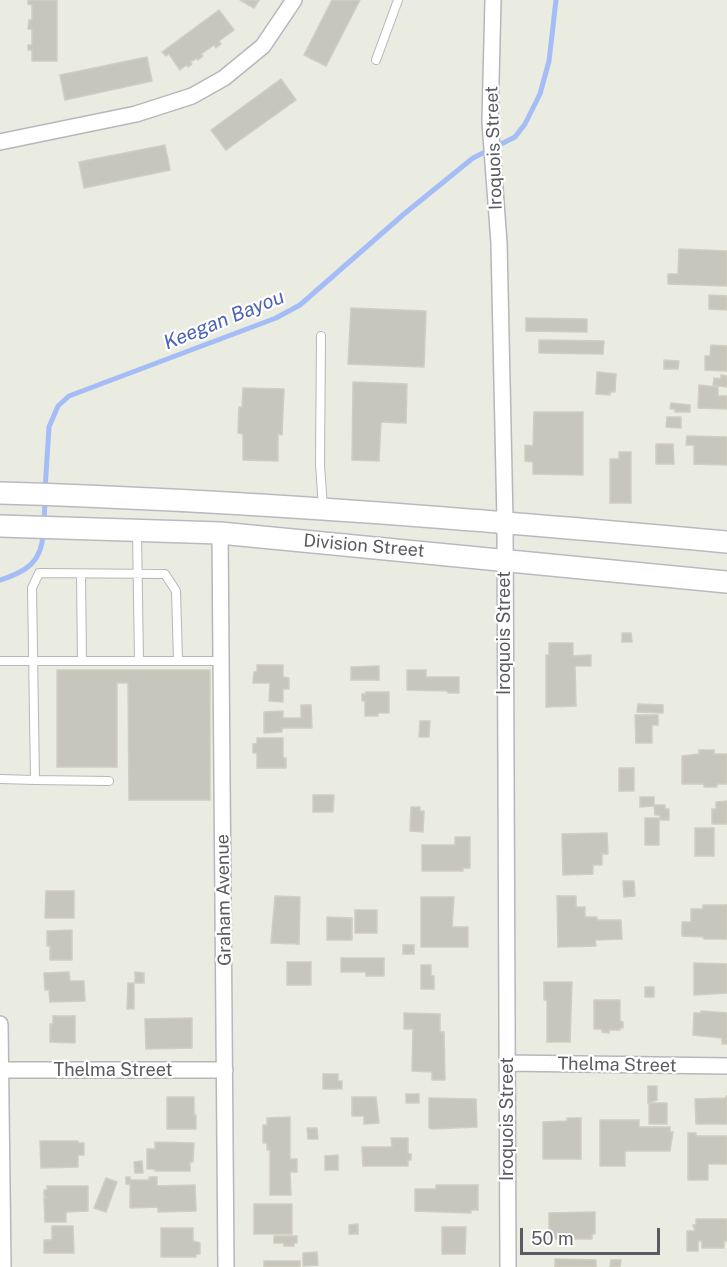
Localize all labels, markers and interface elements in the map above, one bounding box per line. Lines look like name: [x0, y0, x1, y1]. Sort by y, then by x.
street label: Iroquois Street: [481, 86, 507, 210]
water label: Keegan Bayou: [160, 285, 288, 355]
street label: Division Street: [303, 530, 425, 562]
street label: Iroquois Street: [493, 571, 515, 695]
street label: Graham Avenue: [212, 834, 236, 966]
street label: Thelma Street: [557, 1053, 677, 1077]
street label: Iroquois Street: [496, 1057, 518, 1181]
street label: Thelma Street: [53, 1059, 173, 1081]
scale bar: [523, 1216, 662, 1254]
text: 50 m: [531, 1228, 574, 1249]

